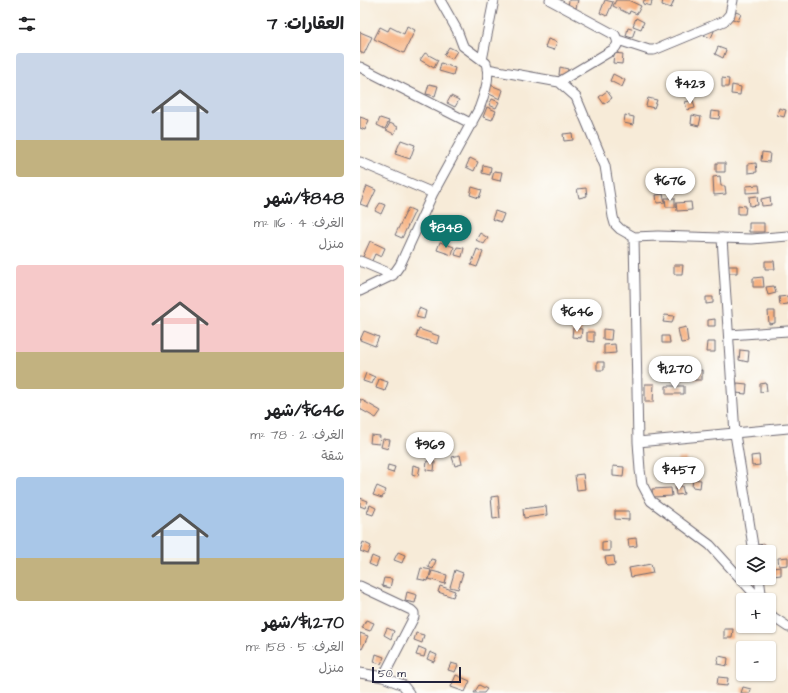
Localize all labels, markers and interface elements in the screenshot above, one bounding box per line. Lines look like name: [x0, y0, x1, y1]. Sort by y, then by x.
text: العقارات: 7: [267, 12, 344, 36]
icon: filters: [16, 13, 38, 35]
pin: $423: [666, 71, 714, 105]
text: $423: [675, 75, 705, 93]
icon: home: [144, 79, 216, 151]
pin: $676: [646, 168, 694, 202]
text: $676: [654, 172, 686, 190]
text: $848/شهر: [265, 187, 344, 211]
text: الغرف: 4 · 116 m²: [254, 214, 344, 232]
pin: $848: [422, 215, 470, 249]
text: $848: [430, 219, 462, 237]
text: منزل: [318, 235, 344, 253]
icon: home: [144, 291, 216, 363]
pin: $646: [553, 299, 601, 333]
text: $646: [561, 303, 593, 321]
pin: $1,270: [642, 356, 708, 390]
text: $1,270: [658, 360, 692, 378]
text: $646/شهر: [266, 399, 344, 423]
text: الغرف: 2 · 78 m²: [250, 426, 344, 444]
pin: $969: [406, 432, 454, 466]
text: $969: [415, 436, 445, 454]
text: شقة: [321, 447, 344, 465]
pin: $457: [655, 457, 703, 491]
text: $457: [662, 461, 696, 479]
icon: home: [144, 503, 216, 575]
map controls: [736, 545, 776, 681]
button: layers: [736, 545, 776, 585]
button: +: [736, 593, 776, 633]
text: $1,270/شهر: [262, 611, 344, 635]
text: الغرف: 5 · 158 m²: [246, 638, 344, 656]
button: −: [736, 641, 776, 681]
text: منزل: [318, 659, 344, 677]
scale bar: [372, 665, 461, 684]
text: 50 m: [378, 666, 406, 681]

